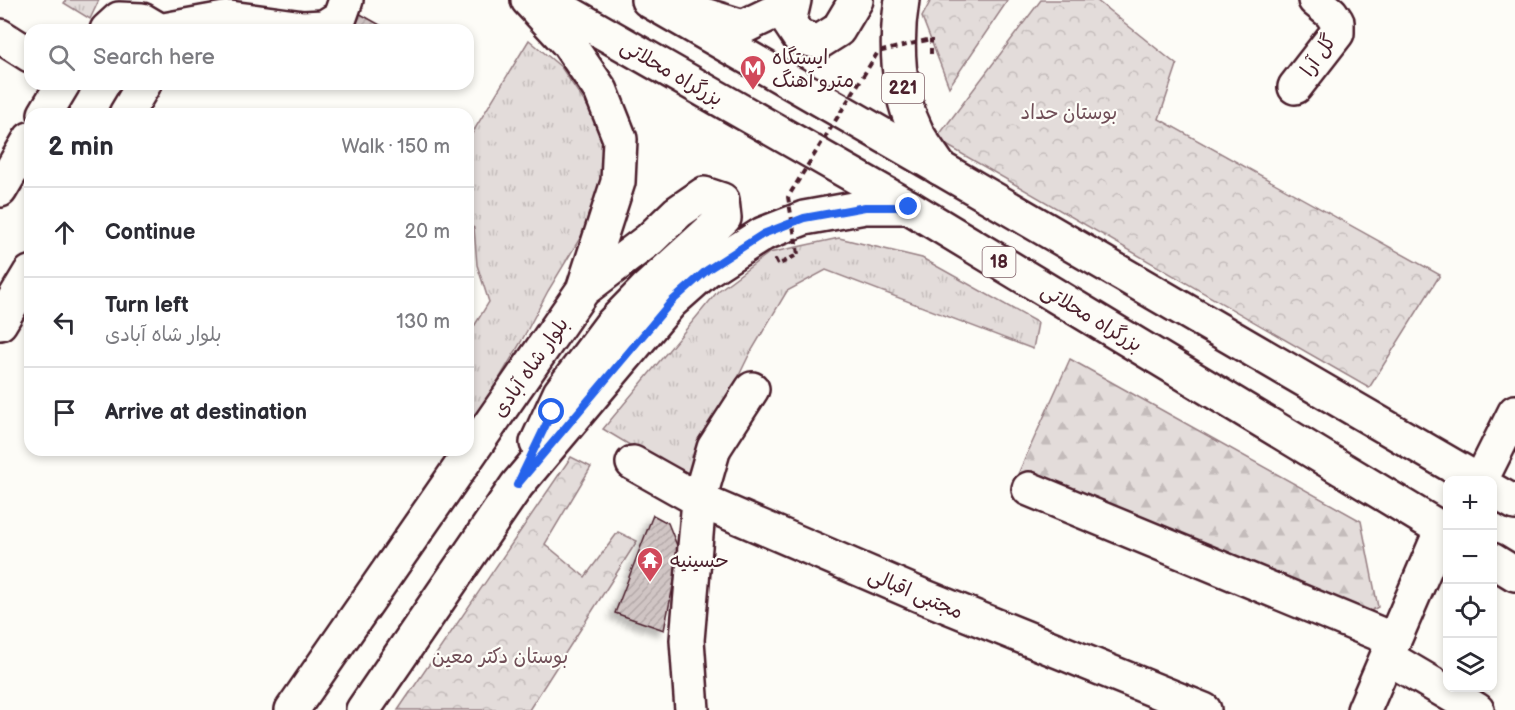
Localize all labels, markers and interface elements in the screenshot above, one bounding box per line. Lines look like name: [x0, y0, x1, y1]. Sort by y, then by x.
search box: [24, 24, 474, 90]
street label: گل آرا: [1296, 30, 1342, 81]
street label: بزرگراه محلاتی: [616, 34, 727, 112]
icon: search: [45, 41, 78, 74]
text: Search here: [93, 44, 215, 71]
place label: ایستگاه مترو آهنگ: [772, 46, 854, 93]
metro station icon: ایستگاه مترو آهنگ: [738, 53, 768, 91]
road number: 221: [882, 73, 924, 103]
park label: بوستان حداد: [1021, 101, 1117, 125]
text: 2 min: [48, 132, 114, 163]
text: Walk · 150 m: [341, 135, 450, 159]
route end: [895, 193, 921, 219]
icon: ahead: [48, 216, 81, 249]
text: Continue: [105, 219, 195, 246]
text: 20 m: [405, 220, 450, 244]
road number: 18: [982, 247, 1016, 277]
street label: بزرگراه محلاتی: [1037, 278, 1146, 357]
text: Turn left: [105, 292, 189, 319]
icon: left: [48, 306, 81, 339]
text: 130 m: [396, 310, 450, 334]
street label: بلوار شاه آبادی: [488, 313, 574, 422]
text: بلوار شاه آبادی: [105, 323, 222, 347]
icon: arrive: [48, 396, 81, 429]
route start: [538, 398, 564, 424]
text: Arrive at destination: [105, 399, 307, 426]
map controls: [1443, 476, 1497, 692]
button: +: [1443, 476, 1497, 530]
button: −: [1443, 530, 1497, 584]
temple icon: حسینیه: [635, 545, 665, 583]
place label: حسینیه: [670, 549, 729, 573]
street label: مجتبی اقبالی: [865, 563, 966, 625]
button: locate: [1443, 584, 1497, 638]
button: layers: [1443, 638, 1497, 692]
park label: بوستان دکتر معین: [432, 645, 568, 669]

